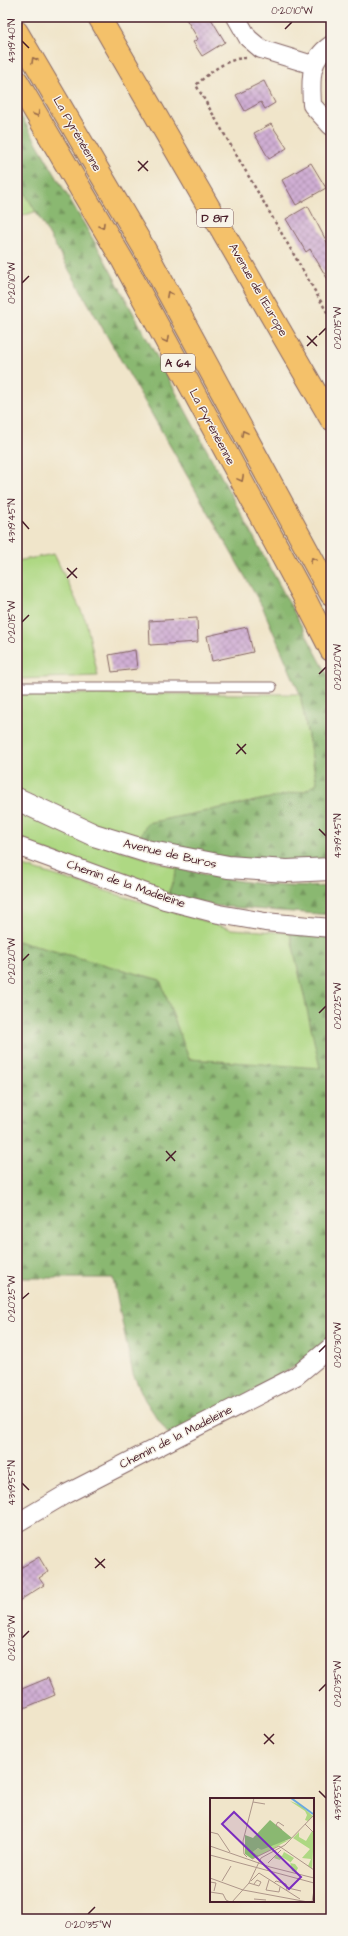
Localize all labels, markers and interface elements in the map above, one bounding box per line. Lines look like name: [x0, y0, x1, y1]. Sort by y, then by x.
text: 0°20'10"W: [271, 4, 313, 18]
text: 43°19'40"N: [5, 19, 19, 63]
one-way arrow: [31, 57, 38, 64]
street label: La Pyrénéenne: [48, 93, 106, 176]
one-way arrow: [32, 110, 39, 117]
road number: D 817: [197, 209, 233, 227]
one-way arrow: [98, 222, 105, 229]
street label: Avenue de l'Europe: [224, 240, 292, 340]
text: 0°20'10"W: [5, 262, 19, 304]
one-way arrow: [166, 291, 174, 298]
text: 0°20'15"W: [331, 306, 345, 349]
one-way arrow: [161, 336, 168, 343]
road number: A 64: [161, 354, 195, 372]
street label: La Pyrénéenne: [184, 386, 239, 469]
one-way arrow: [242, 430, 249, 437]
one-way arrow: [236, 475, 243, 482]
text: 43°19'45"N: [5, 498, 19, 544]
one-way arrow: [310, 557, 317, 564]
text: 0°20'15"W: [5, 600, 19, 643]
text: 0°20'20"W: [331, 643, 345, 690]
text: 43°19'45"N: [331, 813, 345, 859]
street label: Avenue de Buros: [122, 835, 218, 873]
street label: Chemin de la Madeleine: [64, 856, 188, 912]
text: 0°20'20"W: [5, 937, 19, 984]
text: 0°20'25"W: [331, 982, 345, 1029]
text: 0°20'25"W: [5, 1275, 19, 1322]
text: 0°20'30"W: [331, 1322, 345, 1368]
street label: Chemin de la Madeleine: [117, 1401, 236, 1473]
text: 43°19'55"N: [5, 1460, 19, 1506]
text: 0°20'30"W: [5, 1615, 19, 1661]
text: 0°20'35"W: [331, 1660, 345, 1707]
text: 43°19'55"N: [331, 1775, 345, 1821]
inset map: [210, 1798, 314, 1902]
text: 0°20'35"W: [65, 1918, 112, 1932]

